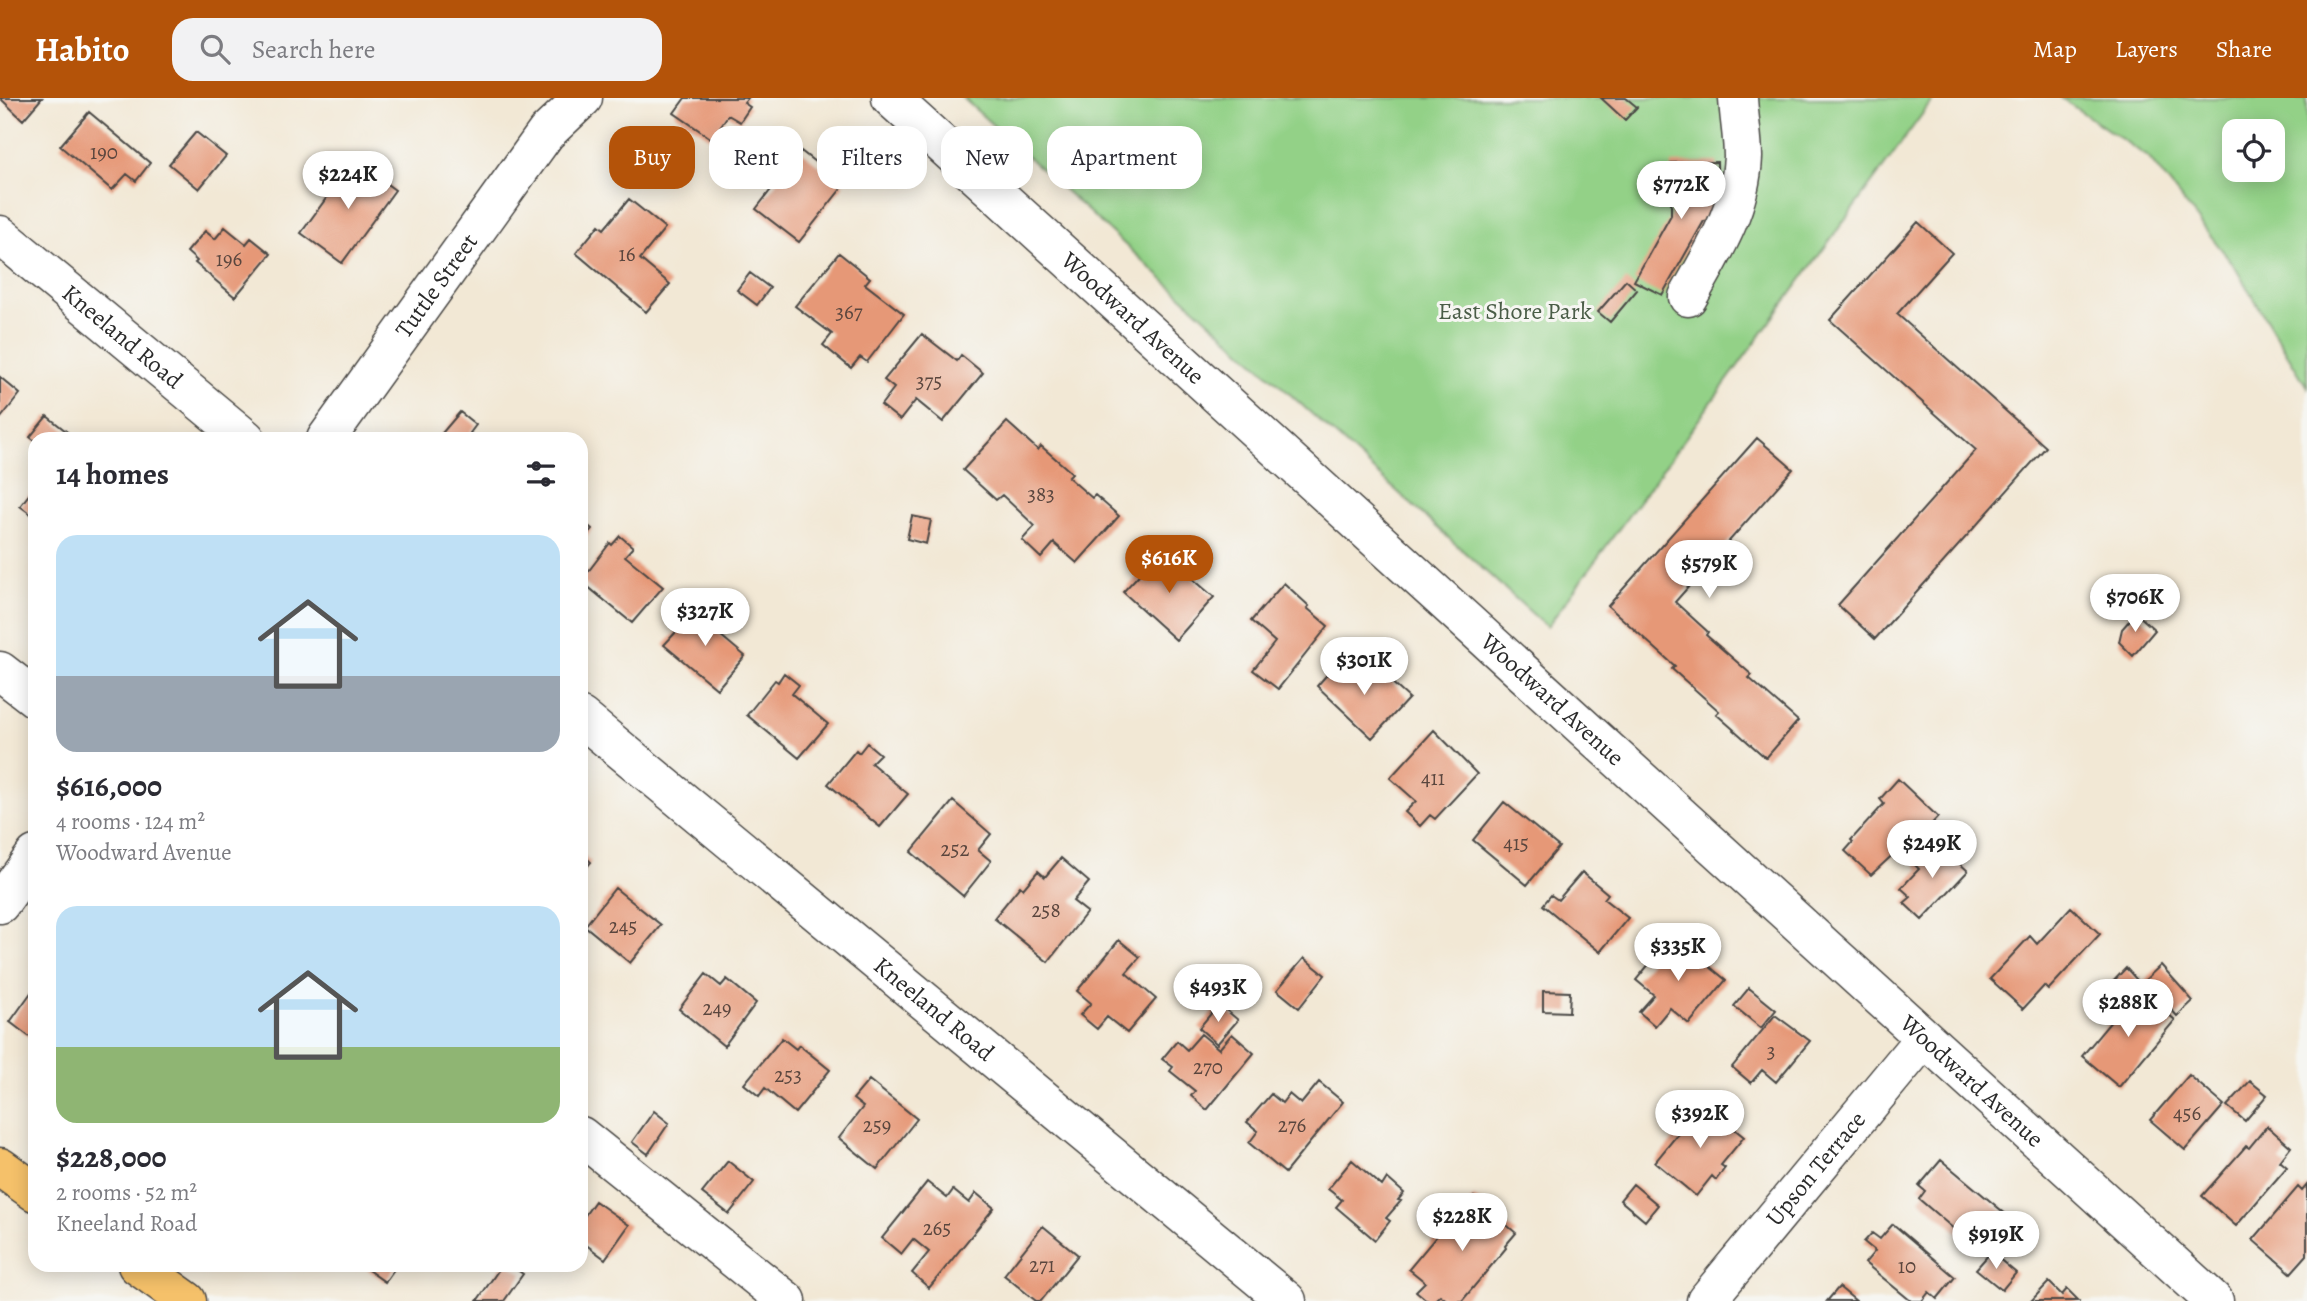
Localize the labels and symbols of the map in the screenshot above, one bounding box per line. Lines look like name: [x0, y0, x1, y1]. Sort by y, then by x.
house number: 190: [90, 138, 118, 166]
pin: $224K: [299, 152, 397, 211]
pin: $772K: [1632, 162, 1730, 221]
street label: Tuttle Street: [388, 227, 485, 344]
house number: 16: [619, 240, 636, 268]
street label: Woodward Avenue: [1054, 244, 1211, 391]
house number: 196: [216, 245, 243, 273]
street label: Kneeland Road: [55, 277, 190, 396]
park label: East Shore Park: [1438, 295, 1592, 327]
house number: 367: [835, 298, 863, 326]
house number: 375: [916, 367, 942, 395]
house number: 383: [1027, 480, 1055, 508]
pin: $616K: [1120, 536, 1218, 595]
pin: $579K: [1660, 540, 1758, 600]
pin: $706K: [2086, 574, 2184, 634]
pin: $327K: [656, 588, 754, 648]
street label: Woodward Avenue: [1473, 625, 1631, 773]
pin: $301K: [1315, 638, 1413, 697]
house number: 411: [1421, 764, 1445, 792]
pin: $249K: [1883, 820, 1981, 880]
house number: 415: [1503, 829, 1529, 857]
house number: 252: [941, 835, 970, 863]
house number: 258: [1031, 896, 1061, 924]
house number: 245: [609, 912, 637, 940]
pin: $335K: [1629, 924, 1727, 983]
street label: Kneeland Road: [867, 950, 1001, 1068]
pin: $493K: [1169, 964, 1267, 1024]
pin: $288K: [2079, 979, 2177, 1039]
house number: 249: [702, 994, 732, 1022]
street label: Woodward Avenue: [1893, 1007, 2050, 1154]
house number: 3: [1767, 1037, 1775, 1065]
house number: 270: [1193, 1053, 1223, 1081]
house number: 253: [774, 1061, 802, 1089]
pin: $392K: [1651, 1090, 1749, 1150]
house number: 456: [2173, 1099, 2201, 1127]
street label: Upson Terrace: [1759, 1104, 1873, 1233]
house number: 259: [863, 1111, 891, 1139]
house number: 276: [1278, 1111, 1307, 1139]
pin: $228K: [1413, 1194, 1511, 1253]
pin: $919K: [1947, 1212, 2045, 1271]
house number: 265: [923, 1214, 951, 1242]
house number: 271: [1029, 1251, 1055, 1279]
house number: 10: [1898, 1252, 1916, 1280]

